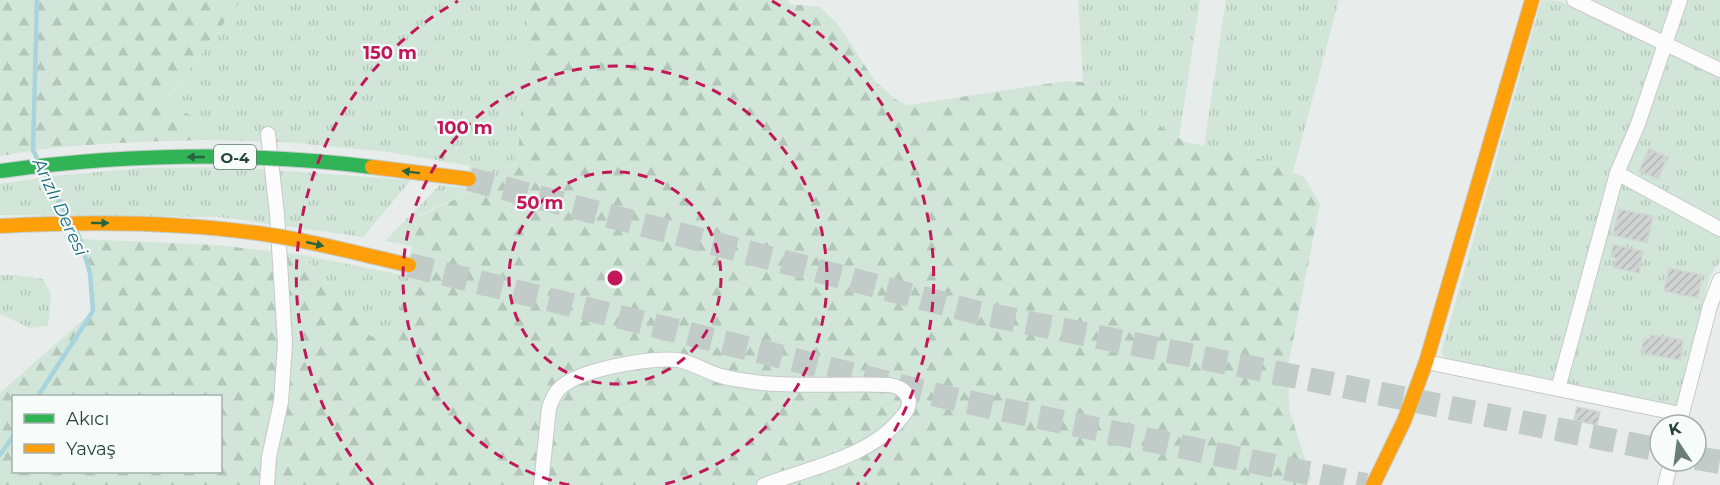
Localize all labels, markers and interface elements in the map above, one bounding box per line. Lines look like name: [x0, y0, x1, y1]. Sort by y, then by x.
text: 150 m: [363, 42, 417, 64]
text: 100 m: [437, 117, 493, 139]
road number: O-4: [214, 145, 256, 169]
one-way arrow: [186, 152, 205, 162]
water label: Arızlı Deresi: [27, 154, 92, 260]
one-way arrow: [401, 168, 420, 177]
text: 50 m: [517, 192, 563, 214]
one-way arrow: [91, 218, 110, 228]
one-way arrow: [306, 240, 324, 250]
centre of rings: [605, 268, 625, 288]
legend: [12, 395, 222, 473]
text: Akıcı: [66, 408, 109, 430]
north arrow: [1648, 413, 1708, 473]
text: K: [1667, 418, 1684, 439]
text: Yavaş: [66, 438, 116, 460]

